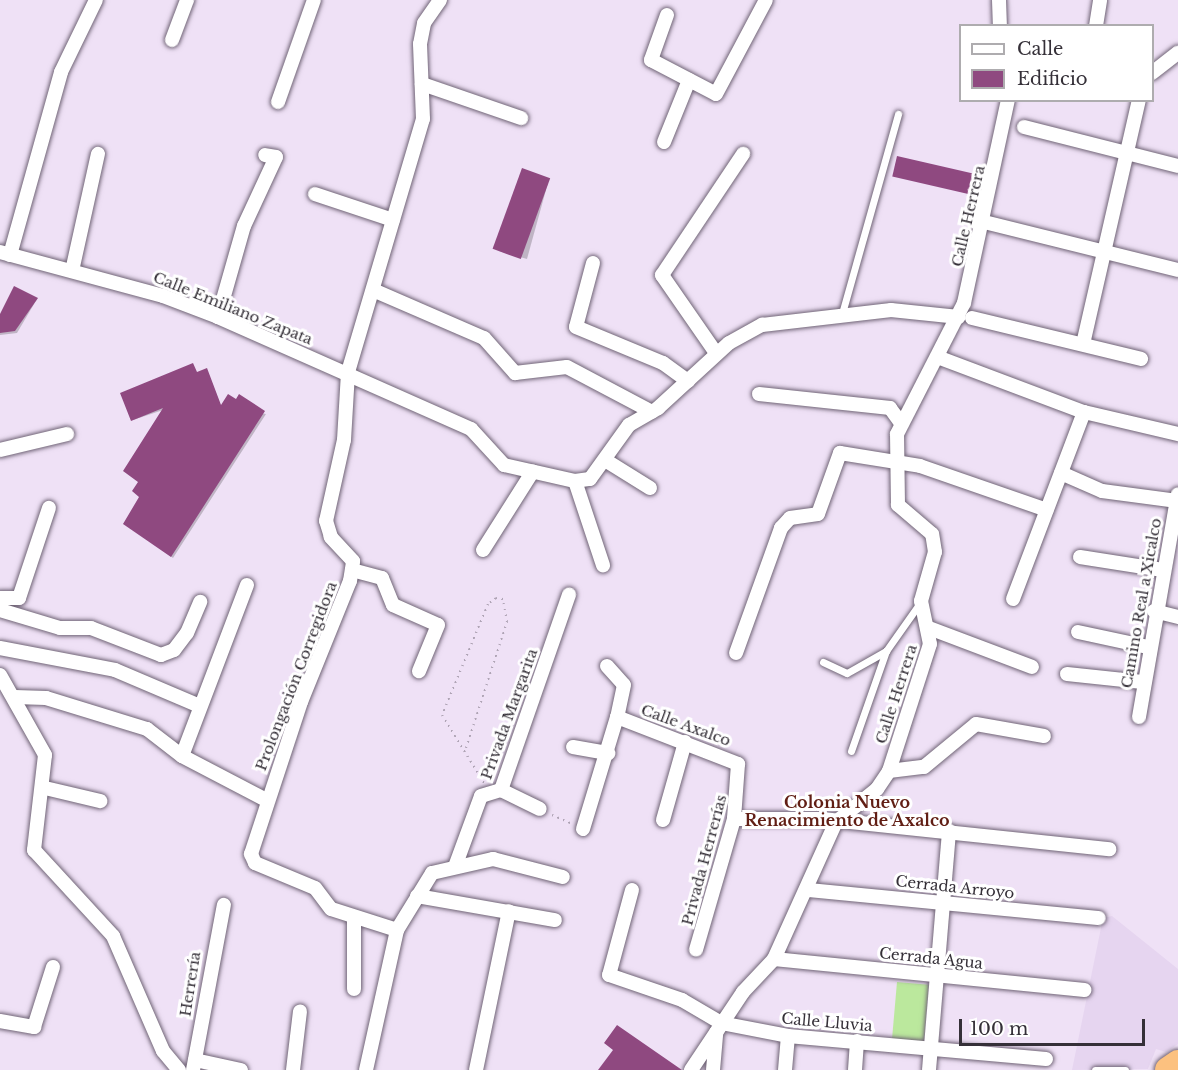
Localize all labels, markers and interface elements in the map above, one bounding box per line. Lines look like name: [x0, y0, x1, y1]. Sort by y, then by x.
legend: [959, 24, 1154, 102]
text: Calle: [1017, 38, 1063, 60]
text: Edificio: [1017, 68, 1088, 90]
street label: Calle Herrera: [948, 164, 988, 268]
street label: Calle Emiliano Zapata: [151, 268, 315, 348]
street label: Camino Real a Xicalco: [1117, 516, 1165, 690]
street label: Prolongación Corregidora: [252, 579, 340, 773]
street label: Calle Herrera: [871, 642, 921, 746]
street label: Privada Margarita: [477, 646, 541, 782]
street label: Calle Axalco: [638, 700, 734, 750]
district label: Colonia Nuevo Renacimiento de Axalco: [744, 792, 950, 830]
street label: Privada Herrerías: [678, 793, 730, 927]
street label: Cerrada Arroyo: [894, 872, 1016, 902]
street label: Cerrada Agua: [878, 944, 984, 972]
street label: Herrería: [176, 950, 204, 1018]
scale bar: [962, 1007, 1148, 1045]
street label: Calle Lluvia: [781, 1009, 873, 1035]
text: 100 m: [970, 1018, 1028, 1040]

